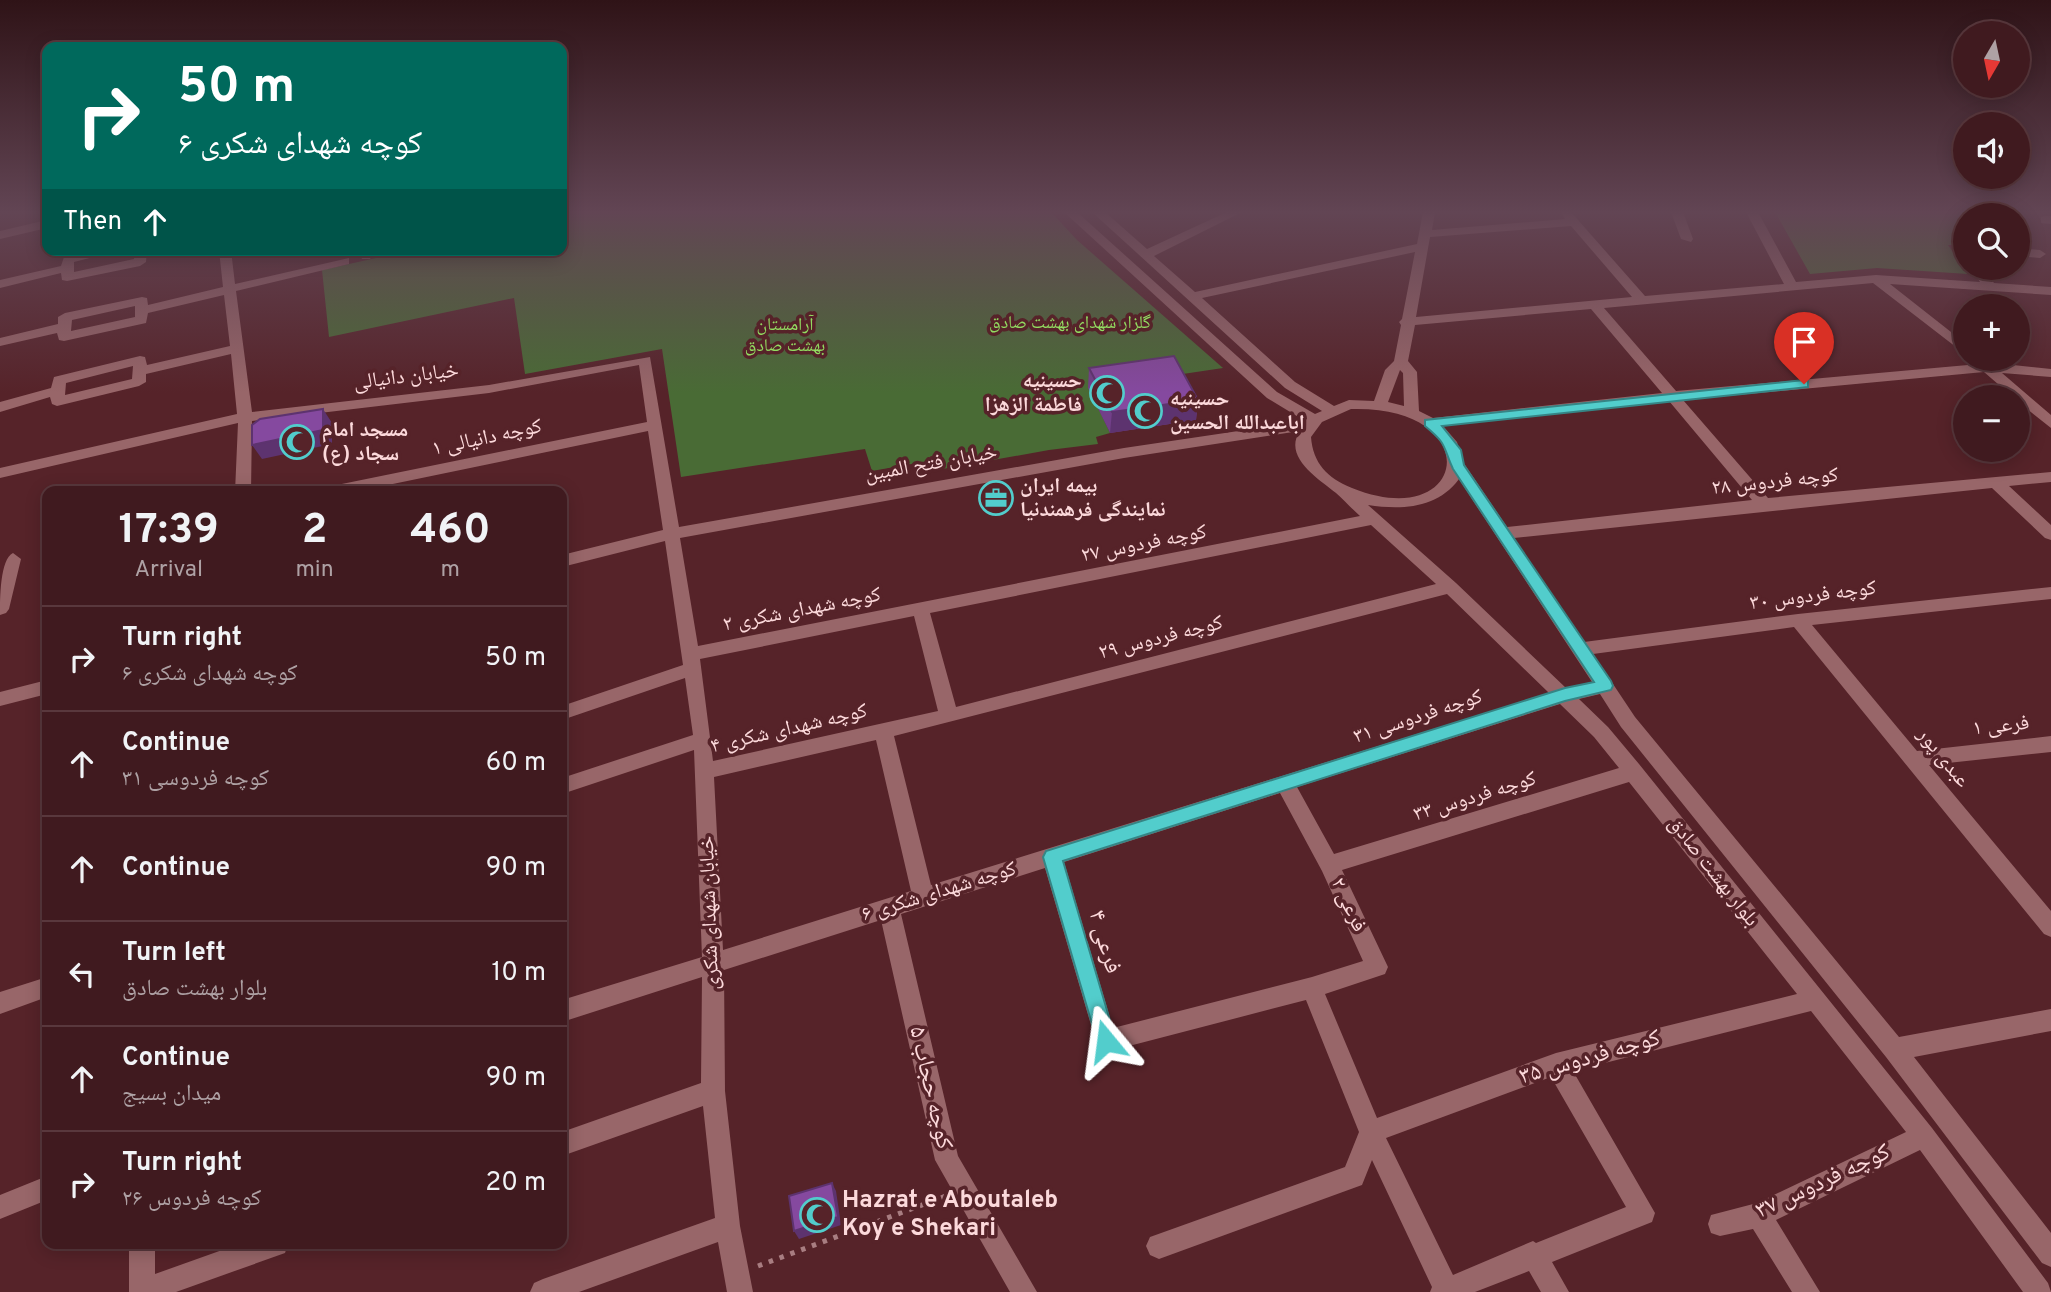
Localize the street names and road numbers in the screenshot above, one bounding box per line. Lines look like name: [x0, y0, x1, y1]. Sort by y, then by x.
street label: خیابان دانیالی: [352, 357, 460, 397]
street label: کوچه دانیالی ۱: [429, 413, 545, 463]
street label: خیابان فتح المبین: [863, 439, 999, 489]
street label: کوچه فردوس ۲۸: [1710, 462, 1840, 502]
street label: کوچه فردوس ۲۷: [1079, 519, 1209, 569]
street label: کوچه فردوس ۳۰: [1748, 575, 1878, 617]
street label: کوچه شهدای شکری ۲: [721, 581, 884, 639]
street label: کوچه فردوس ۲۹: [1096, 609, 1226, 666]
street label: کوچه فردوسی ۳۱: [1350, 683, 1486, 751]
street label: کوچه شهدای شکری ۴: [708, 698, 870, 760]
street label: فرعی ۱: [1971, 710, 2031, 742]
street label: عبدی پور: [1910, 722, 1976, 794]
street label: کوچه فردوس ۳۳: [1410, 765, 1540, 829]
street label: بلوار بهشت صادق: [1662, 811, 1764, 933]
street label: خیابان شهدای شکری: [694, 835, 726, 991]
street label: کوچه شهدای شکری ۶: [858, 856, 1020, 928]
street label: فرعی ۲: [1324, 874, 1372, 936]
street label: فرعی ۴: [1081, 907, 1127, 977]
street label: کوچه حجاب ۵: [901, 1024, 959, 1152]
street label: کوچه فردوس ۳۵: [1516, 1024, 1664, 1092]
street label: کوچه فردوس ۳۷: [1751, 1138, 1895, 1226]

